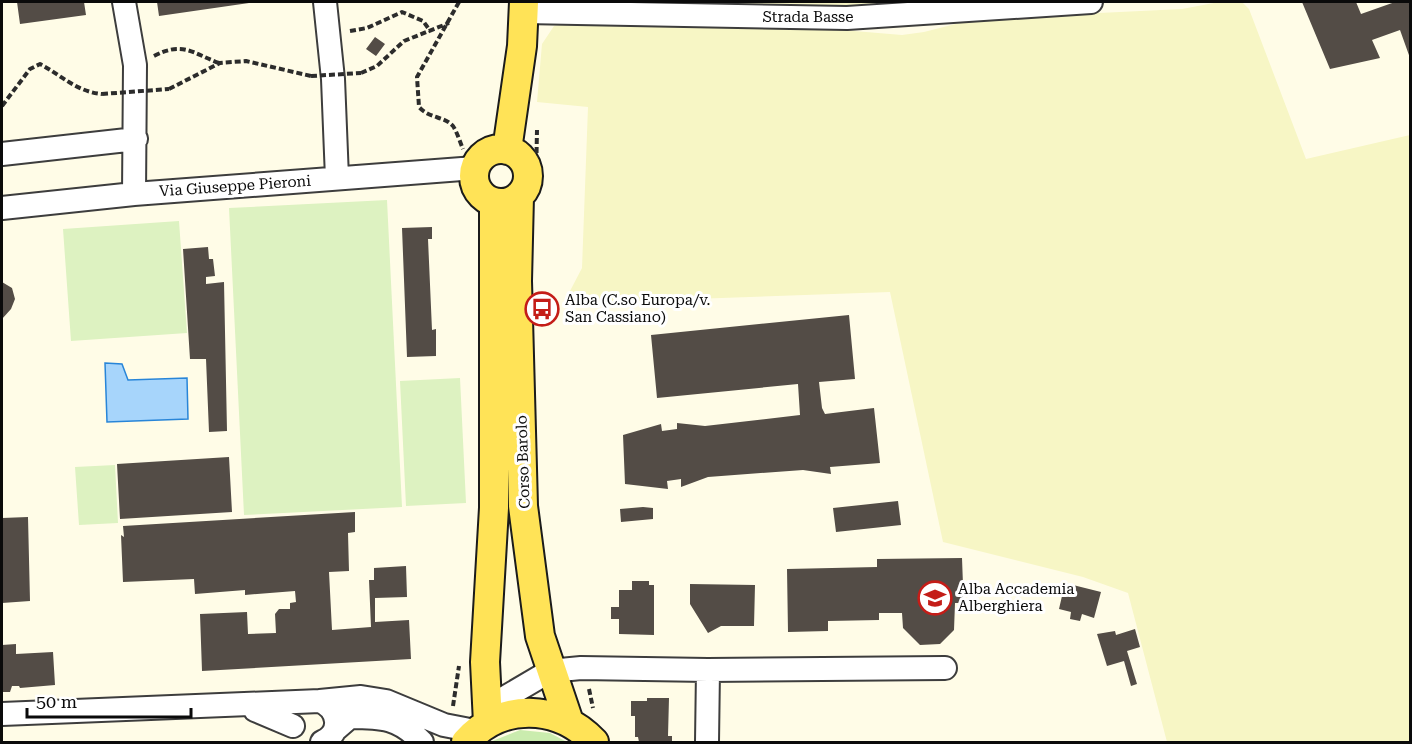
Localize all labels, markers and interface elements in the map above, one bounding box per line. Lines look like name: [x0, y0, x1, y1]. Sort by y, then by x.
street label: Strada Basse: [763, 8, 853, 26]
street label: Via Giuseppe Pieroni: [158, 172, 312, 200]
bus stop icon: Alba (C.so Europa/v. San Cassiano): [524, 291, 560, 327]
place label: Alba (C.so Europa/v. San Cassiano): [565, 291, 710, 326]
street label: Corso Barolo: [512, 415, 534, 509]
school or university icon: Alba Accademia Alberghiera: [917, 580, 953, 616]
place label: Alba Accademia Alberghiera: [958, 580, 1074, 615]
scale bar: [27, 681, 190, 719]
text: 50 m: [36, 691, 77, 712]

